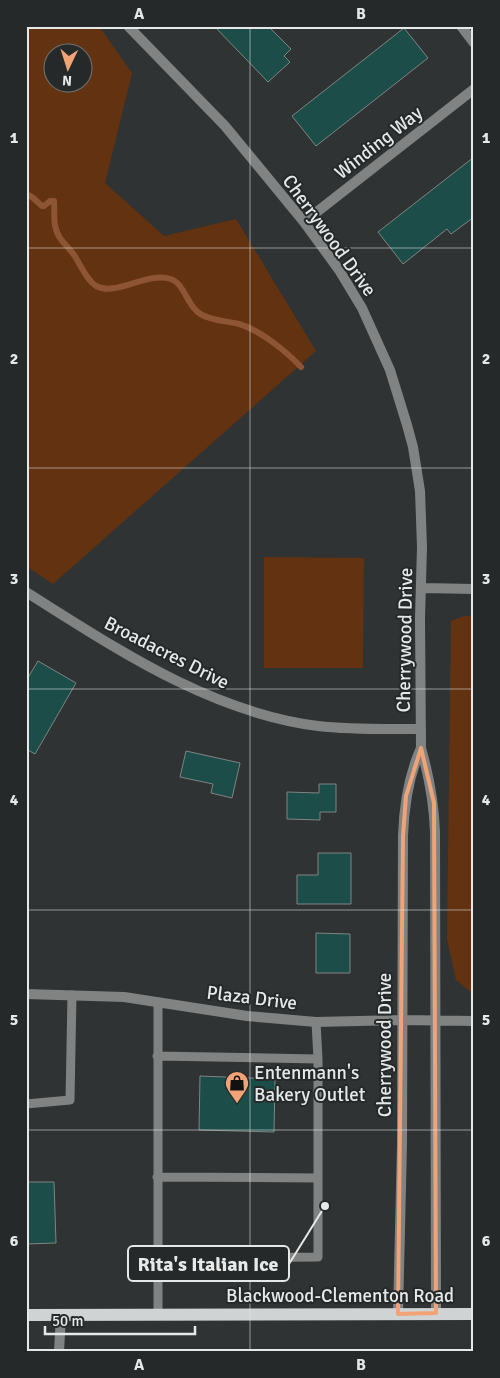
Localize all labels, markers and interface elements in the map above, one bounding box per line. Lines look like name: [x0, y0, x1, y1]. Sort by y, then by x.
text: A: [134, 4, 145, 24]
text: B: [356, 4, 366, 24]
north arrow: [42, 42, 92, 92]
text: N: [62, 72, 73, 89]
street label: Winding Way: [330, 101, 428, 185]
text: 1: [10, 128, 19, 148]
text: 1: [482, 128, 491, 148]
street label: Cherrywood Drive: [277, 170, 381, 301]
text: 2: [10, 349, 18, 369]
text: 2: [482, 349, 490, 369]
street label: Cherrywood Drive: [392, 567, 418, 713]
text: 3: [10, 569, 18, 589]
text: 3: [482, 569, 490, 589]
street label: Broadacres Drive: [100, 611, 233, 695]
text: 4: [10, 790, 19, 810]
text: 4: [482, 790, 491, 810]
street label: Cherrywood Drive: [373, 973, 397, 1117]
street label: Plaza Drive: [205, 981, 298, 1015]
text: 5: [10, 1010, 18, 1030]
text: 5: [482, 1010, 490, 1030]
place label: Entenmann's Bakery Outlet: [254, 1061, 366, 1107]
shop icon: Entenmann's Bakery Outlet: [224, 1070, 250, 1104]
text: 6: [10, 1231, 19, 1251]
text: 6: [482, 1231, 491, 1251]
callout: Rita's Italian Ice: [128, 1246, 289, 1281]
text: Rita's Italian Ice: [138, 1252, 279, 1277]
street label: Blackwood-Clementon Road: [226, 1284, 454, 1308]
scale bar: [45, 1303, 195, 1335]
text: 50 m: [52, 1312, 83, 1330]
text: A: [134, 1355, 145, 1375]
text: B: [356, 1355, 366, 1375]

